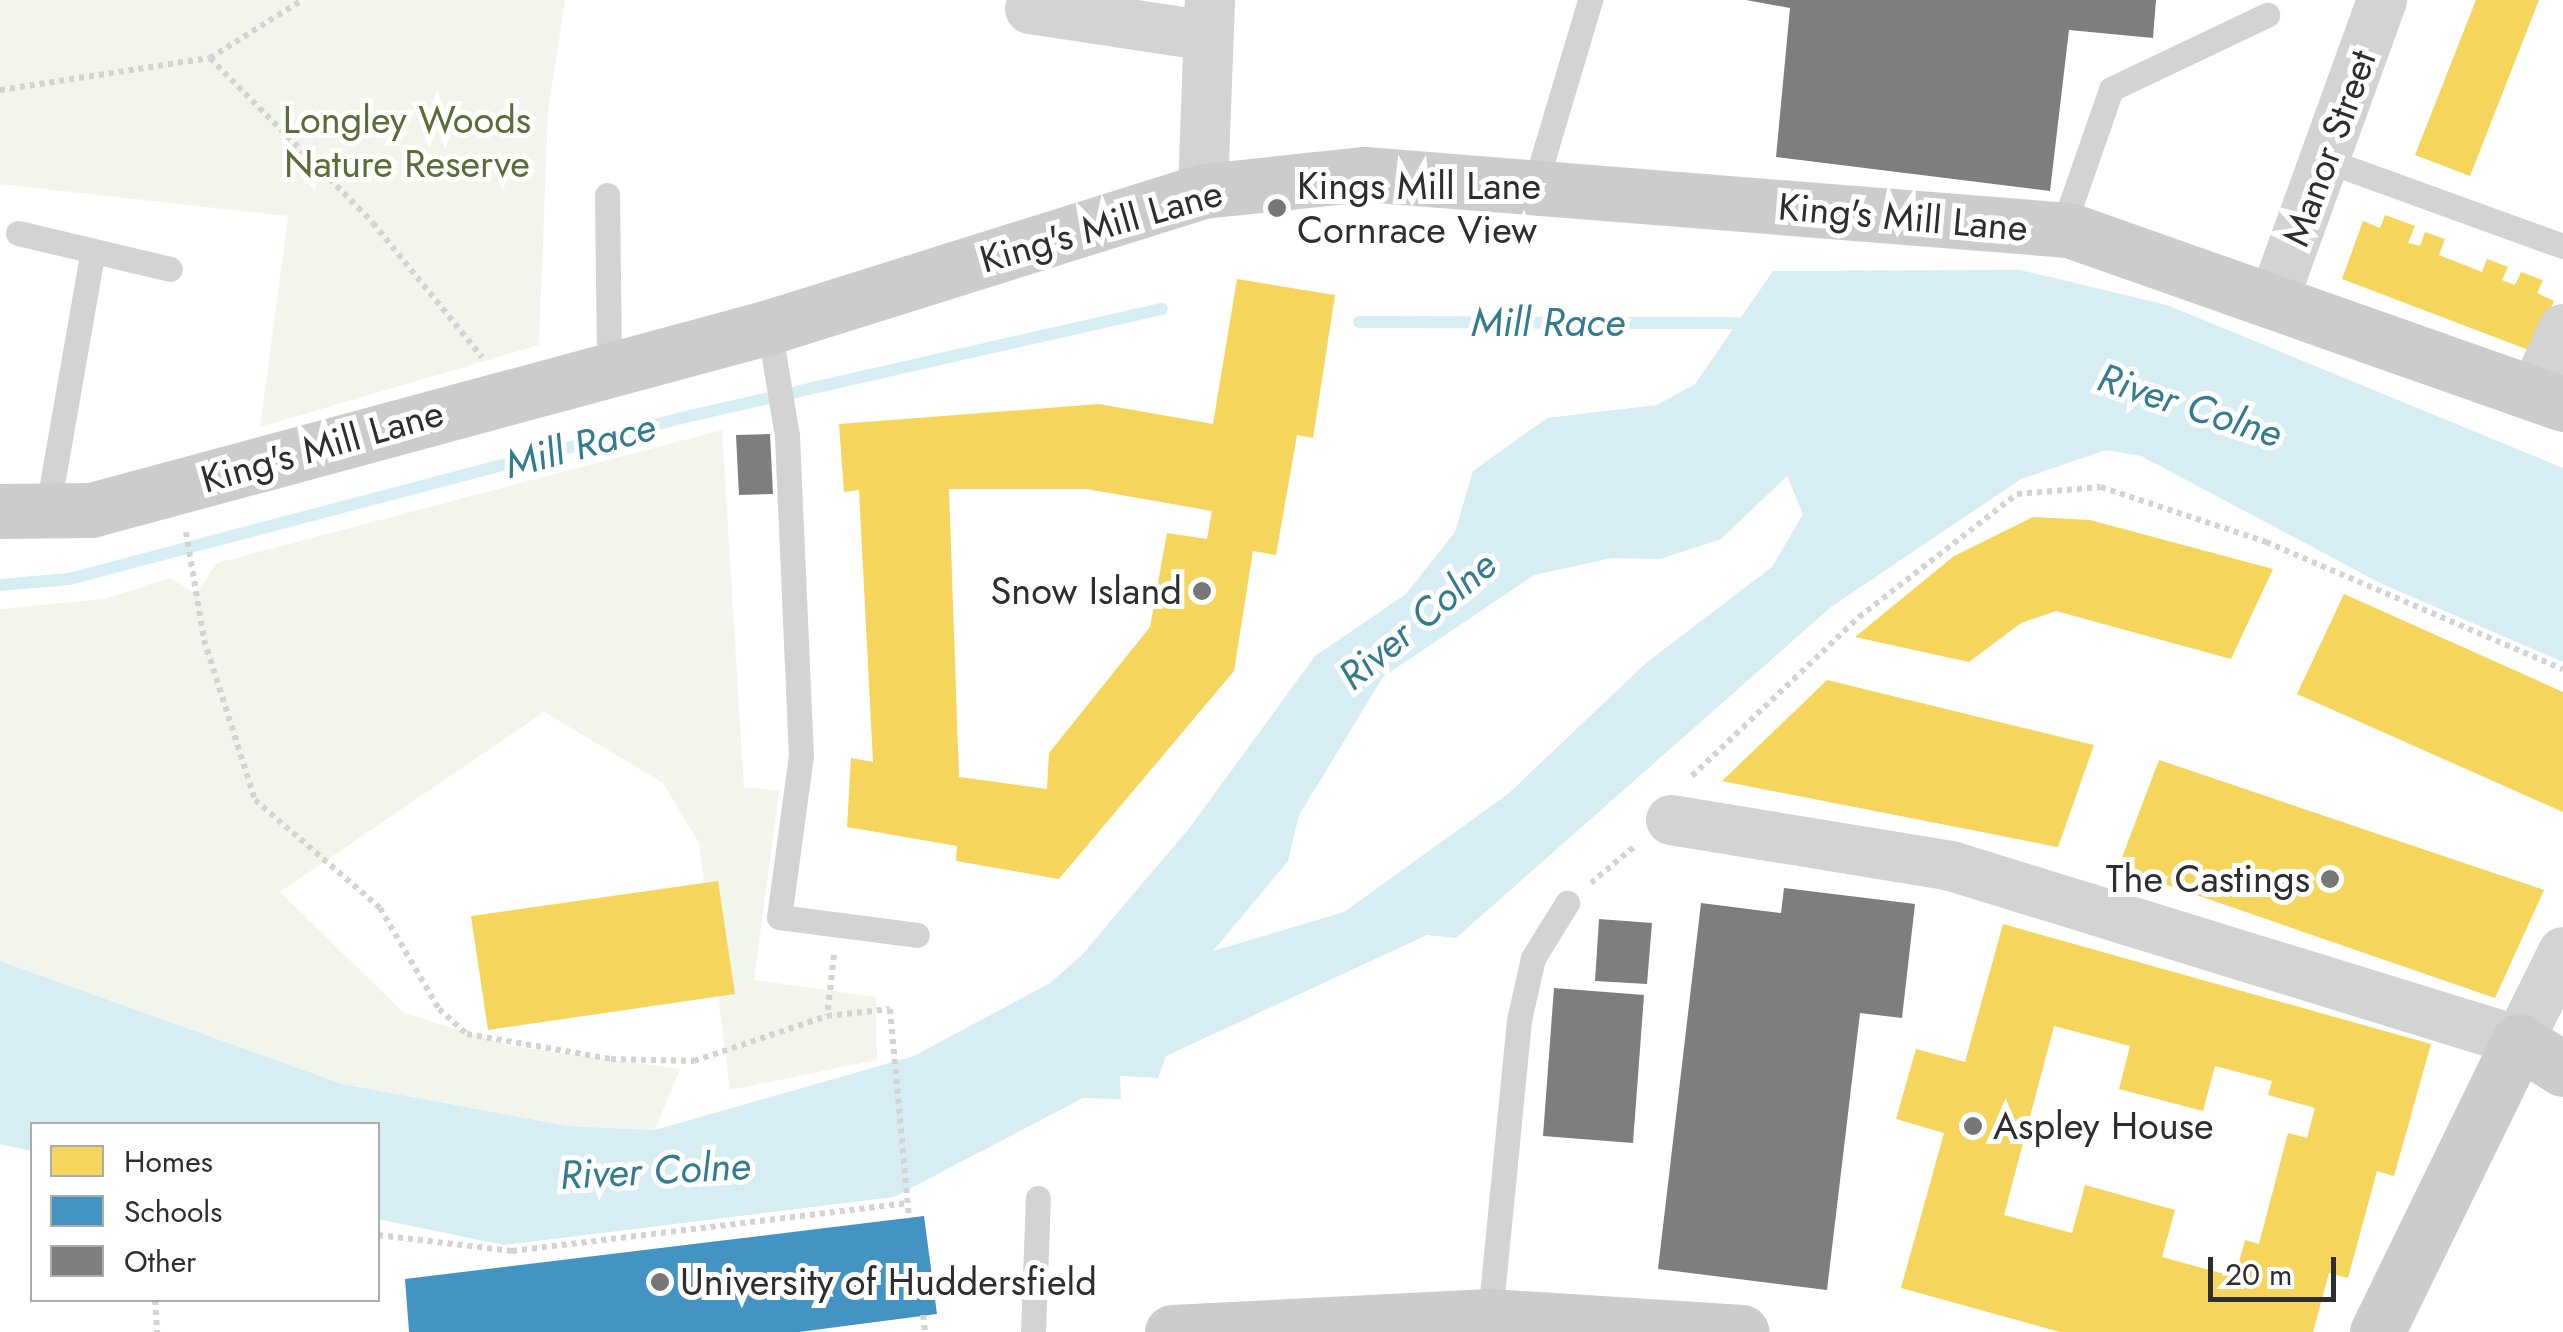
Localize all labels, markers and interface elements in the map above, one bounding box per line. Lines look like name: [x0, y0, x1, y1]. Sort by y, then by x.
street label: Manor Street: [2273, 44, 2385, 252]
park label: Longley Woods Nature Reserve: [283, 97, 531, 186]
place label: Kings Mill Lane Cornrace View: [1297, 163, 1541, 252]
street label: King's Mill Lane: [975, 170, 1227, 282]
street label: King's Mill Lane: [1776, 183, 2030, 251]
marker: Kings Mill Lane Cornrace View: [1266, 197, 1288, 219]
water label: Mill Race: [1471, 298, 1625, 346]
water label: River Colne: [2092, 353, 2288, 457]
street label: King's Mill Lane: [196, 390, 448, 502]
water label: Mill Race: [500, 402, 660, 488]
water label: River Colne: [1329, 540, 1505, 700]
place label: Snow Island: [991, 568, 1182, 614]
marker: Snow Island: [1191, 580, 1213, 602]
place label: The Castings: [2106, 856, 2310, 902]
marker: The Castings: [2319, 868, 2341, 890]
place label: Aspley House: [1993, 1103, 2214, 1149]
marker: Aspley House: [1962, 1115, 1984, 1137]
legend: [30, 1122, 380, 1302]
text: Homes: [124, 1140, 213, 1183]
water label: River Colne: [559, 1141, 751, 1199]
text: Schools: [124, 1190, 222, 1233]
scale bar: [2213, 1237, 2340, 1299]
text: Other: [124, 1240, 196, 1283]
text: 20 m: [2225, 1253, 2292, 1296]
place label: University of Huddersfield: [680, 1259, 1097, 1305]
marker: University of Huddersfield: [649, 1271, 671, 1293]

